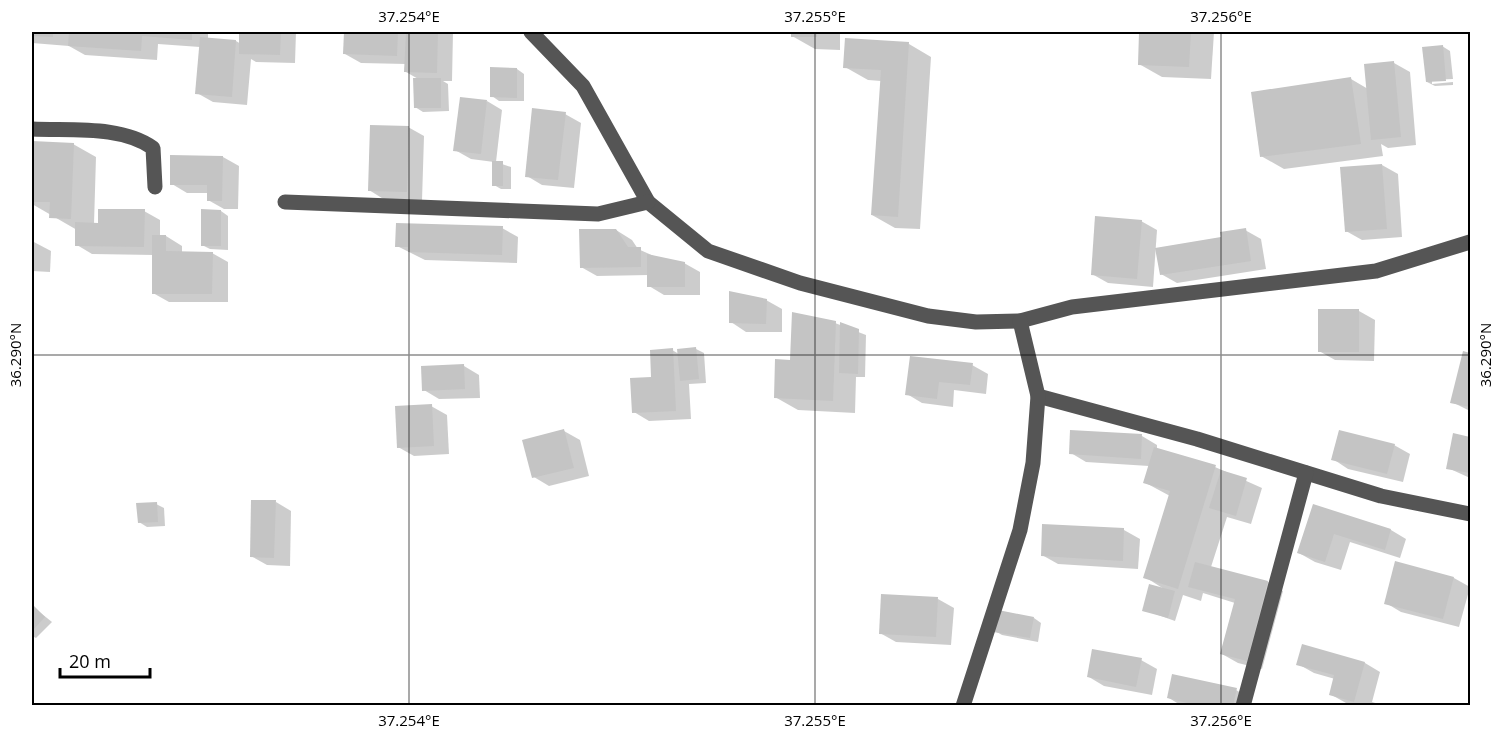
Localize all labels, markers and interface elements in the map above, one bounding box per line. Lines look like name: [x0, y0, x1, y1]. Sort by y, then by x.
text: 37.254°E: [378, 6, 440, 26]
text: 37.255°E: [784, 6, 846, 26]
text: 37.256°E: [1190, 6, 1252, 26]
text: 36.290°N: [5, 323, 25, 387]
text: 36.290°N: [1475, 323, 1495, 387]
scale bar: [60, 641, 150, 679]
text: 20 m: [69, 649, 111, 673]
text: 37.254°E: [378, 710, 440, 730]
text: 37.255°E: [784, 710, 846, 730]
text: 37.256°E: [1190, 710, 1252, 730]

